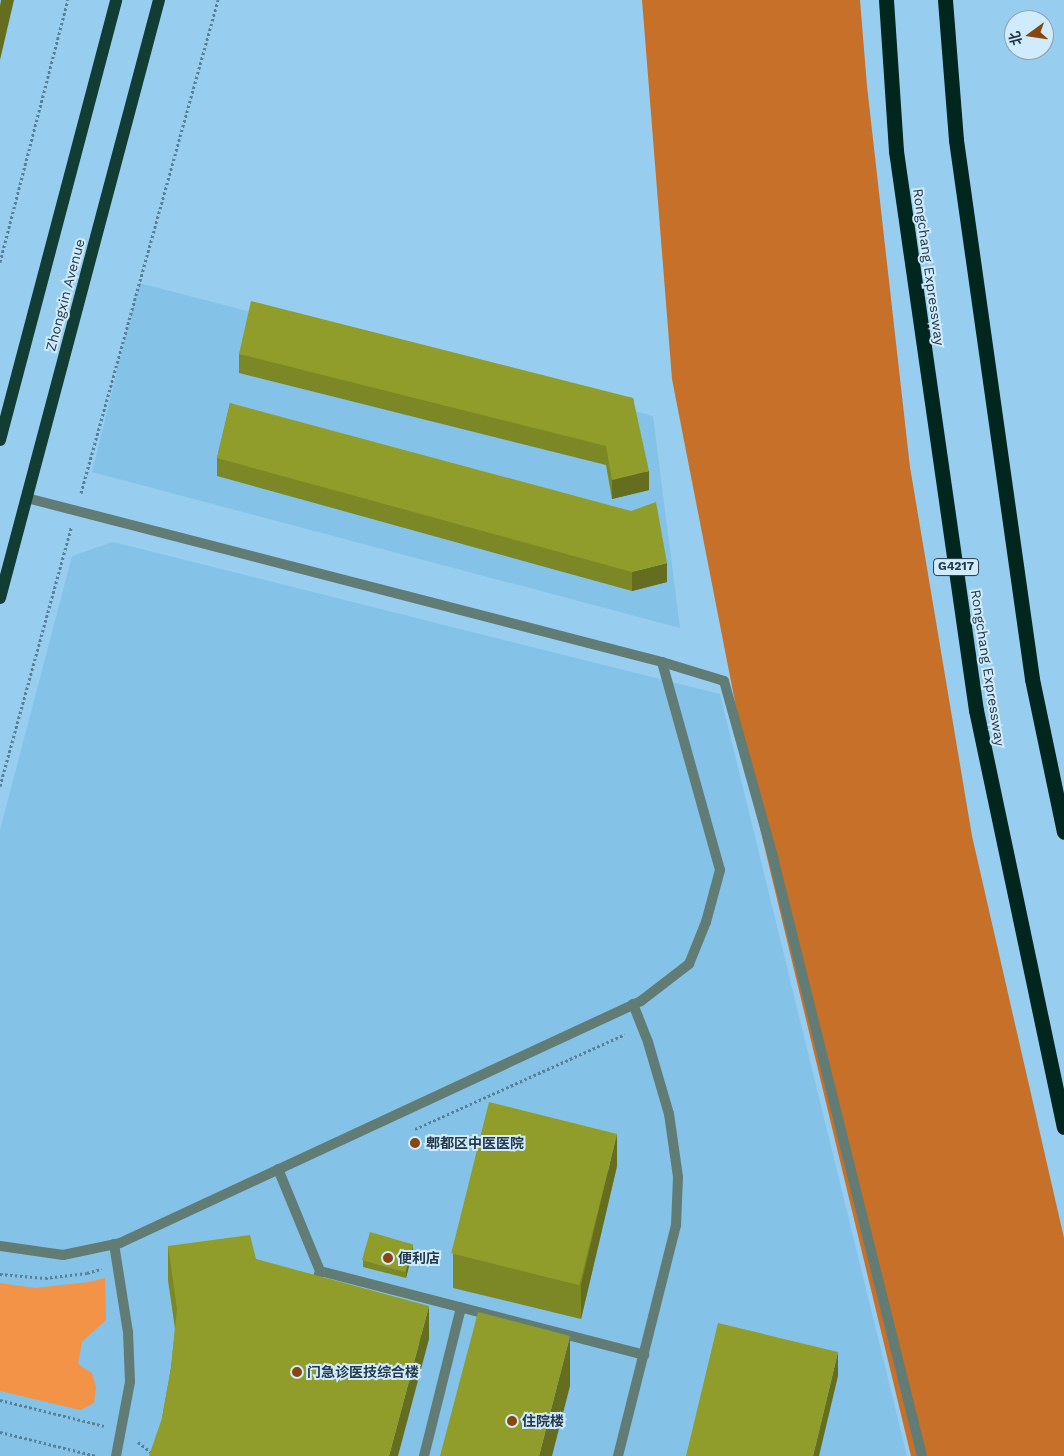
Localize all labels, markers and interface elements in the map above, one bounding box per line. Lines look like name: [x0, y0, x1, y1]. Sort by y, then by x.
north arrow: [1004, 10, 1054, 60]
text: 北: [1006, 30, 1025, 47]
street label: Rongchang Expressway: [910, 187, 948, 347]
street label: Zhongxin Avenue: [42, 237, 88, 353]
road number: G4217: [932, 558, 980, 576]
street label: Rongchang Expressway: [967, 589, 1009, 747]
place label: 郫都区中医医院: [426, 1135, 524, 1151]
marker: 郫都区中医医院: [408, 1136, 422, 1150]
place label: 便利店: [398, 1250, 440, 1266]
marker: 便利店: [382, 1252, 394, 1264]
place label: 门急诊医技综合楼: [307, 1364, 419, 1380]
marker: 门急诊医技综合楼: [291, 1366, 303, 1378]
place label: 住院楼: [522, 1413, 564, 1429]
marker: 住院楼: [506, 1415, 518, 1427]

